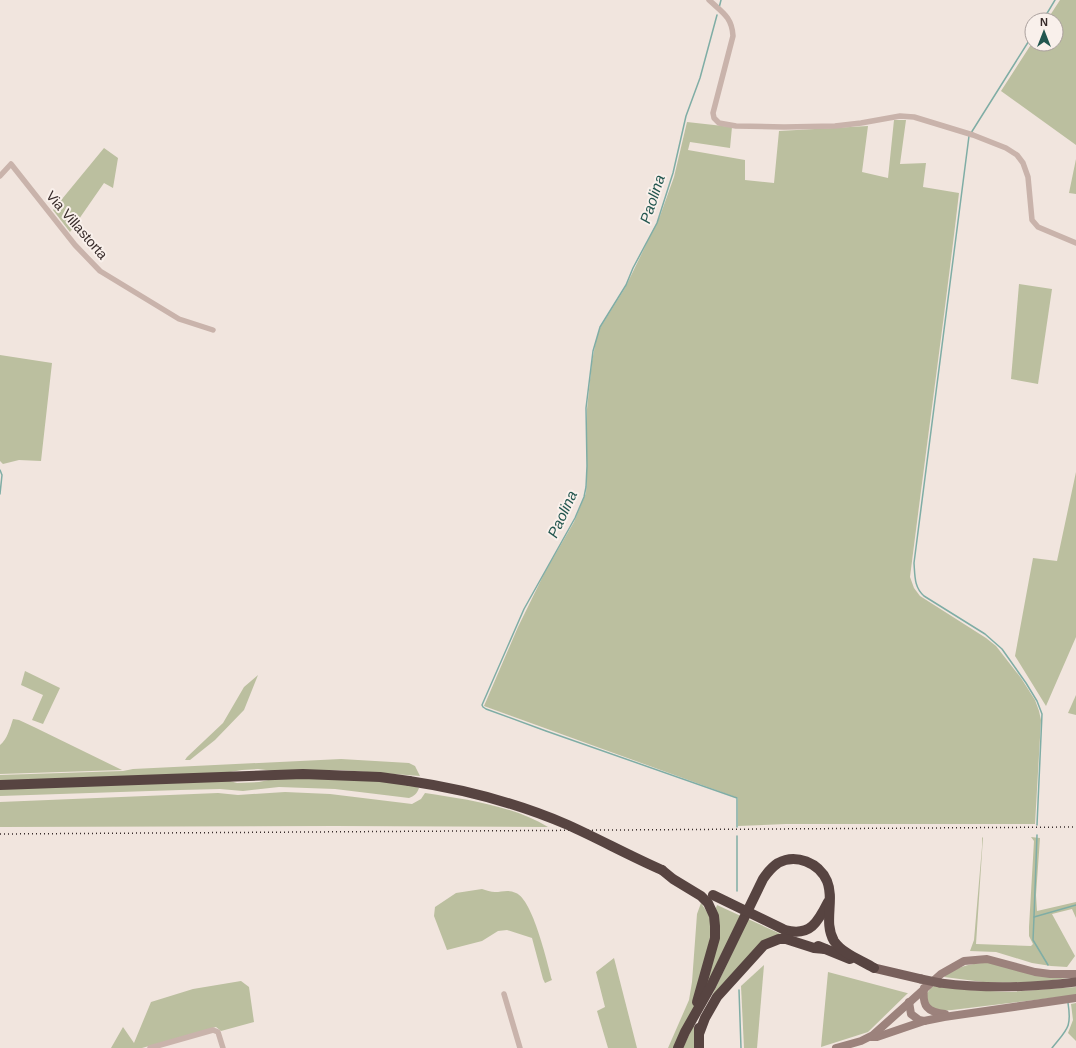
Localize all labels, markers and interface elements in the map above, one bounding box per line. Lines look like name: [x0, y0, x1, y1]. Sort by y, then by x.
north arrow: [1024, 12, 1064, 52]
text: N: [1040, 16, 1048, 28]
water label: Paolina: [636, 173, 668, 225]
street label: Via Villastorta: [43, 188, 111, 263]
water label: Paolina: [544, 488, 580, 540]

